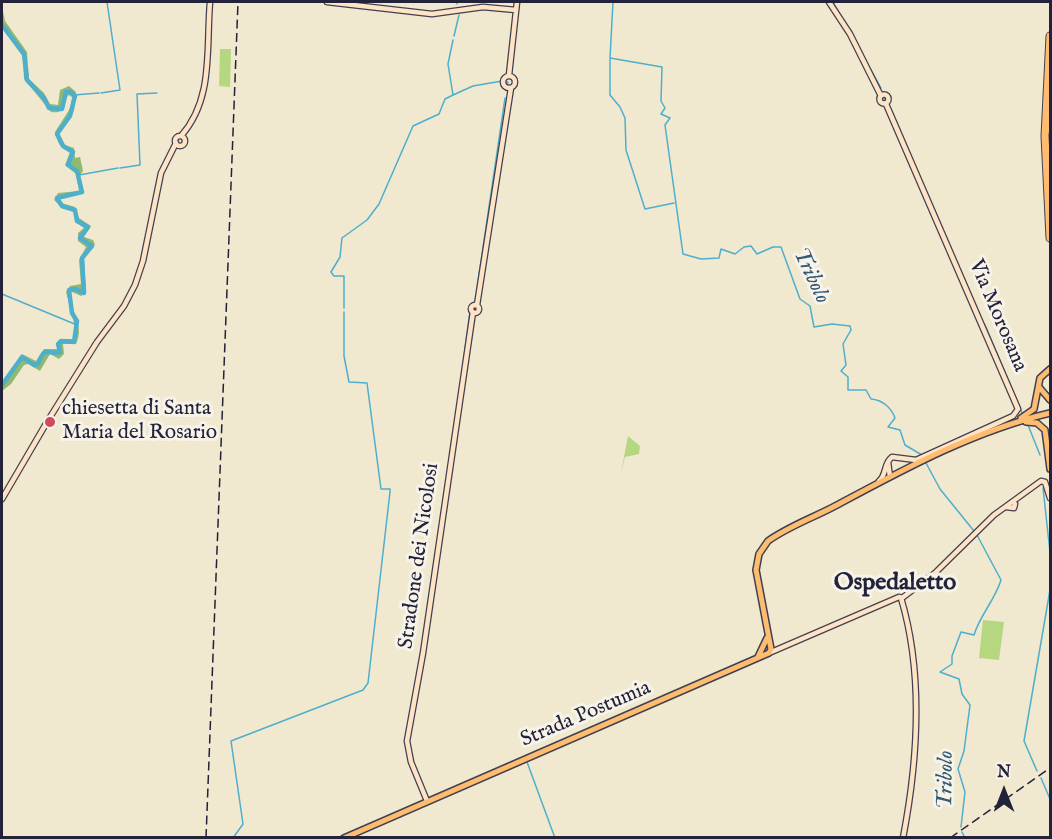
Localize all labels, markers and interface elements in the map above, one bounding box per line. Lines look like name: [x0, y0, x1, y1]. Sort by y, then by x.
water label: Tribolo: [786, 244, 834, 308]
street label: Via Morosana: [962, 256, 1032, 376]
place label: chiesetta di Santa Maria del Rosario: [62, 397, 217, 447]
marker: chiesetta di Santa Maria del Rosario: [43, 415, 57, 429]
street label: Stradone dei Nicolosi: [394, 461, 446, 651]
district label: Ospedaletto: [834, 570, 956, 598]
street label: Strada Postumia: [517, 676, 655, 754]
water label: Tribolo: [933, 751, 961, 809]
north arrow: [974, 761, 1034, 821]
text: N: [997, 763, 1011, 783]

